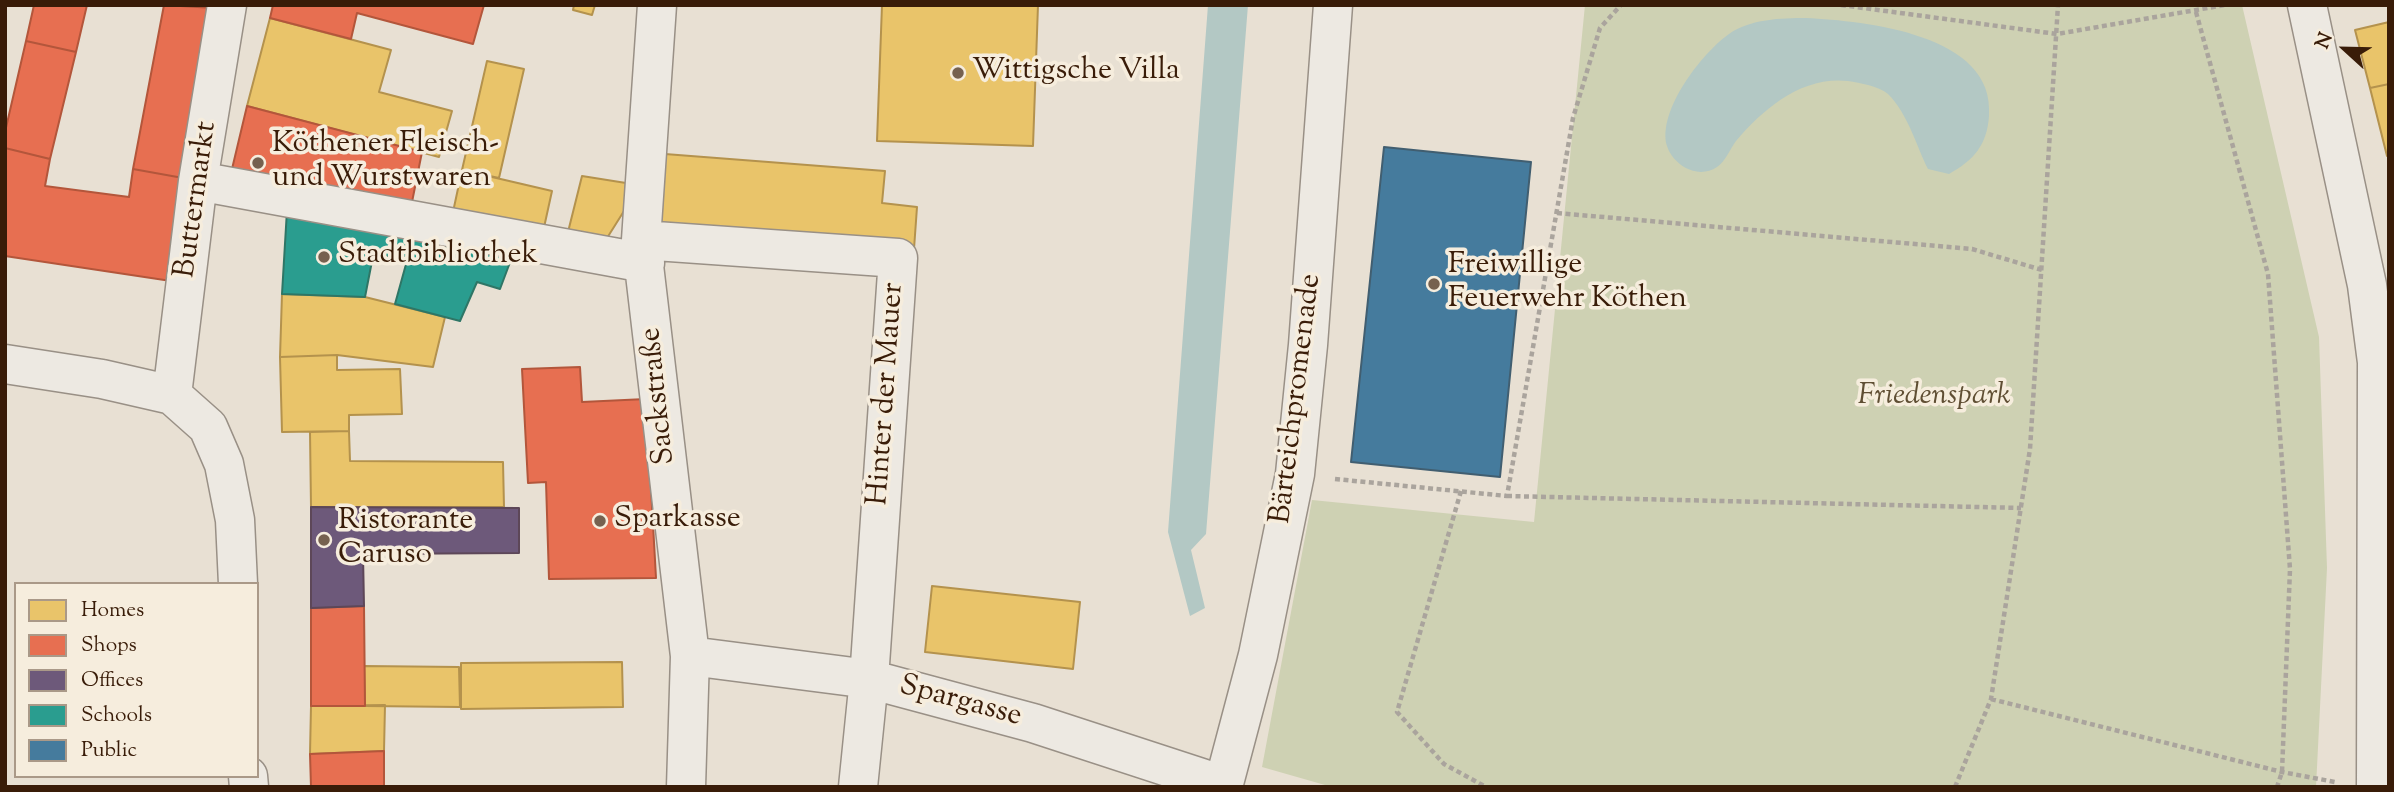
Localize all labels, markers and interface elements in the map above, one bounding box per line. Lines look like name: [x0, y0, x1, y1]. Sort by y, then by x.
north arrow: [2310, 14, 2380, 84]
text: N: [2310, 29, 2340, 53]
place label: Wittigsche Villa: [972, 55, 1180, 91]
marker: Wittigsche Villa: [950, 65, 966, 81]
street label: Buttermarkt: [169, 119, 227, 281]
place label: Köthener Fleisch- und Wurstwaren: [272, 128, 499, 198]
marker: Köthener Fleisch- und Wurstwaren: [250, 155, 266, 171]
place label: Stadtbibliothek: [338, 239, 538, 275]
marker: Stadtbibliothek: [316, 249, 332, 265]
place label: Freiwillige Feuerwehr Köthen: [1448, 249, 1687, 320]
street label: Bärteichpromenade: [1265, 272, 1331, 526]
marker: Freiwillige Feuerwehr Köthen: [1426, 276, 1442, 292]
street label: Hinter der Mauer: [862, 281, 914, 507]
street label: Sackstraße: [635, 326, 685, 466]
park label: Friedenspark: [1858, 380, 2010, 416]
place label: Sparkasse: [614, 503, 741, 539]
place label: Ristorante Caruso: [338, 505, 473, 576]
marker: Sparkasse: [592, 513, 608, 529]
marker: Ristorante Caruso: [316, 532, 332, 548]
legend: [14, 582, 259, 778]
text: Homes: [81, 596, 144, 626]
text: Shops: [81, 631, 137, 661]
text: Offices: [81, 666, 143, 696]
street label: Spargasse: [895, 669, 1025, 737]
text: Schools: [81, 701, 152, 731]
text: Public: [81, 736, 137, 766]

